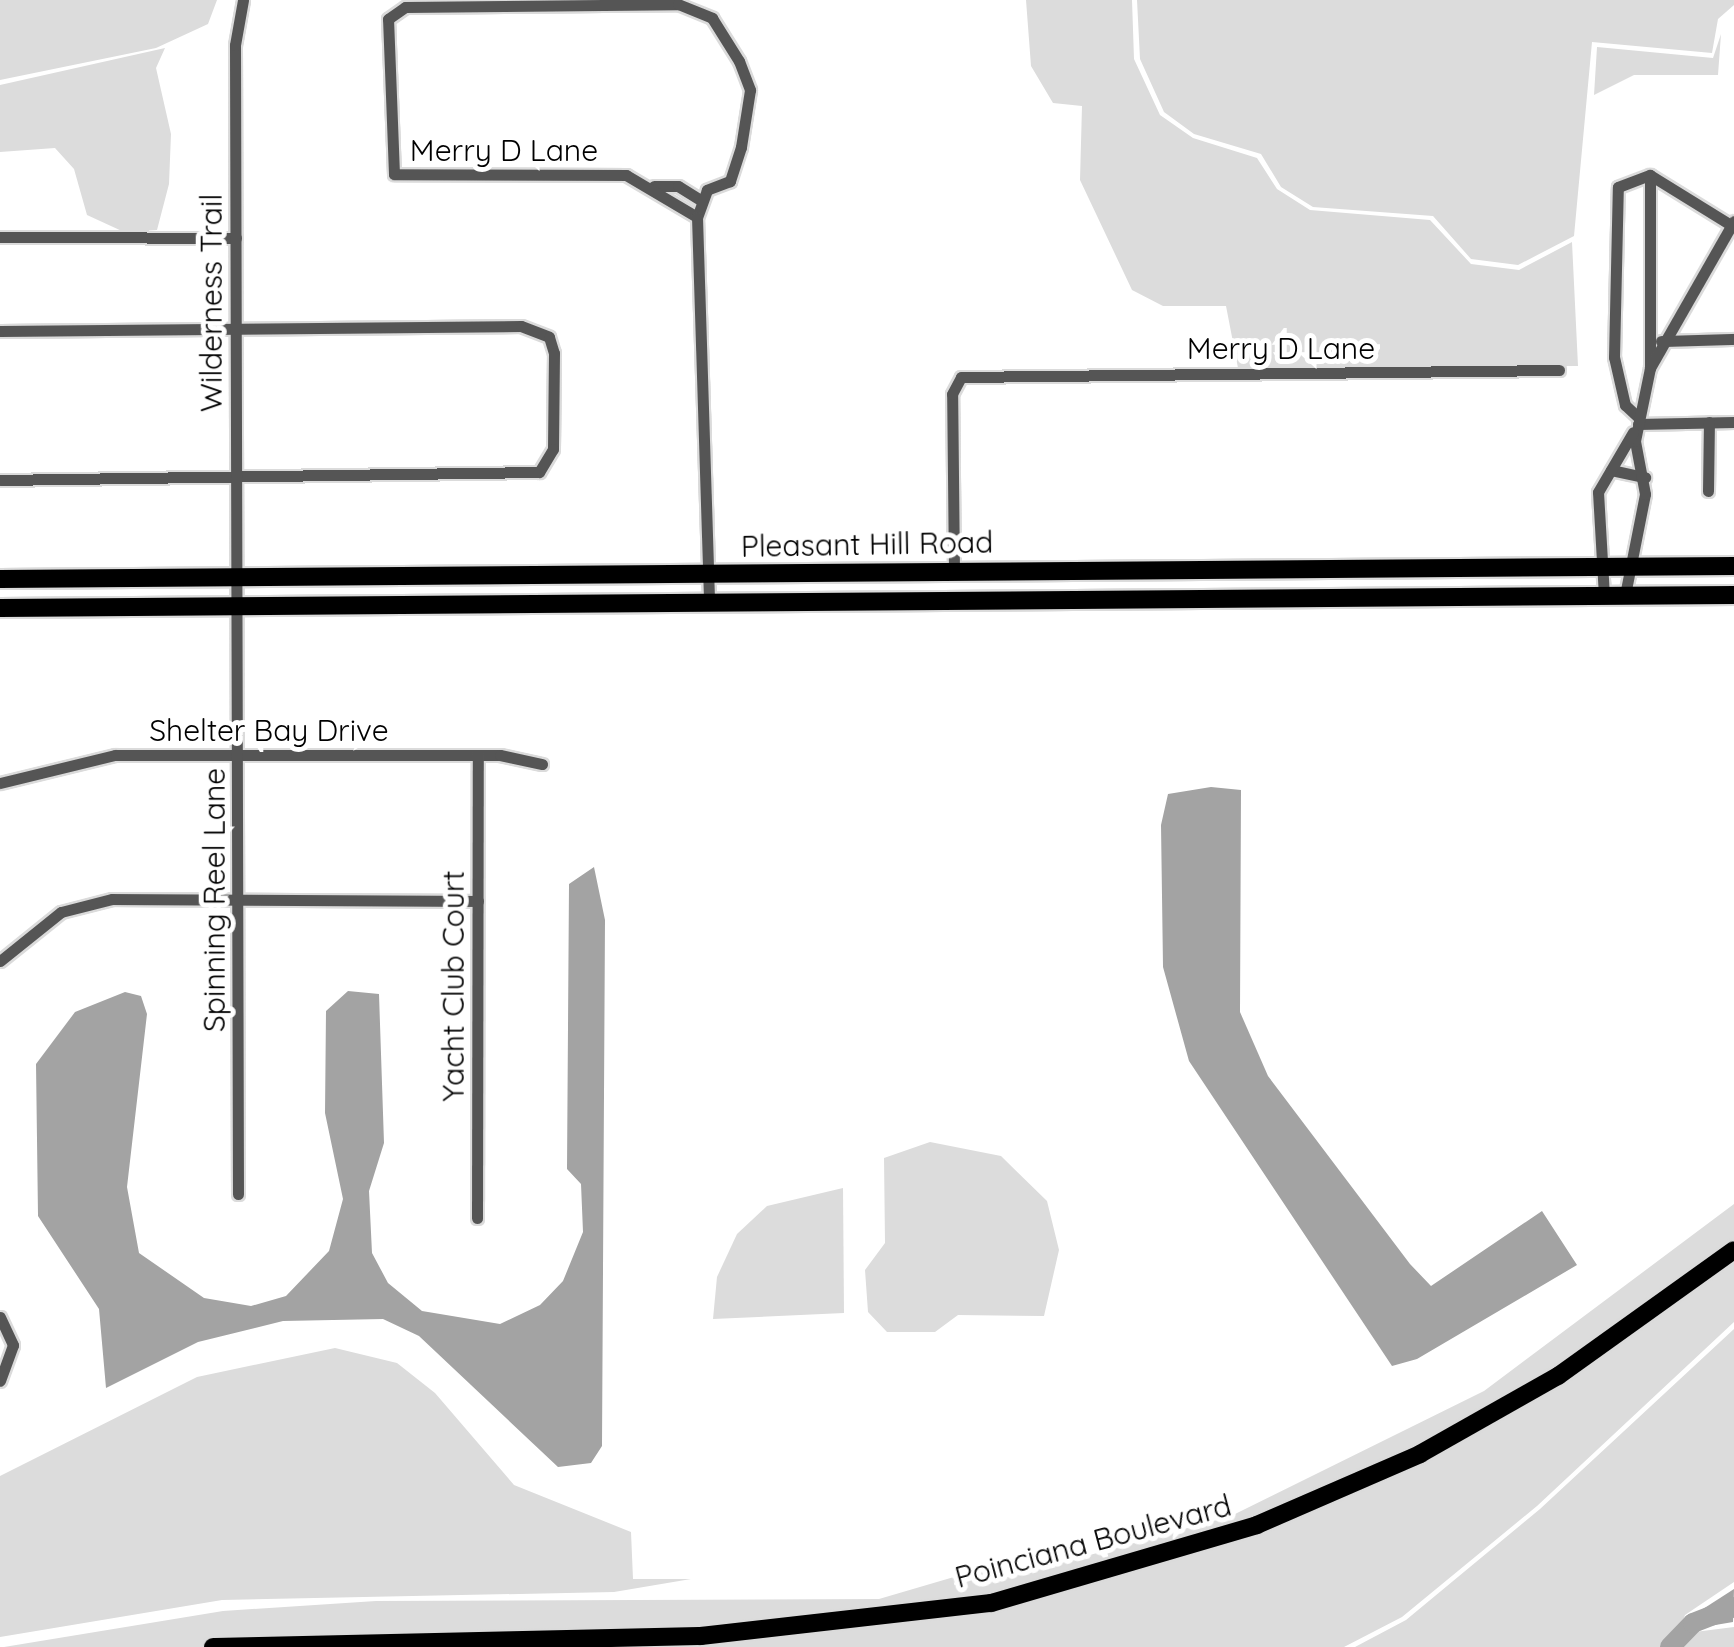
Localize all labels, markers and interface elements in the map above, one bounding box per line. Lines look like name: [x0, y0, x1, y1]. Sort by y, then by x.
street label: Merry D Lane: [410, 132, 598, 168]
street label: Wilderness Trail: [193, 194, 229, 412]
street label: Merry D Lane: [1187, 330, 1375, 366]
street label: Pleasant Hill Road: [741, 524, 993, 564]
street label: Shelter Bay Drive: [149, 712, 389, 748]
street label: Spinning Reel Lane: [196, 768, 232, 1032]
street label: Yacht Club Court: [435, 870, 471, 1102]
street label: Poinciana Boulevard: [951, 1487, 1235, 1595]

